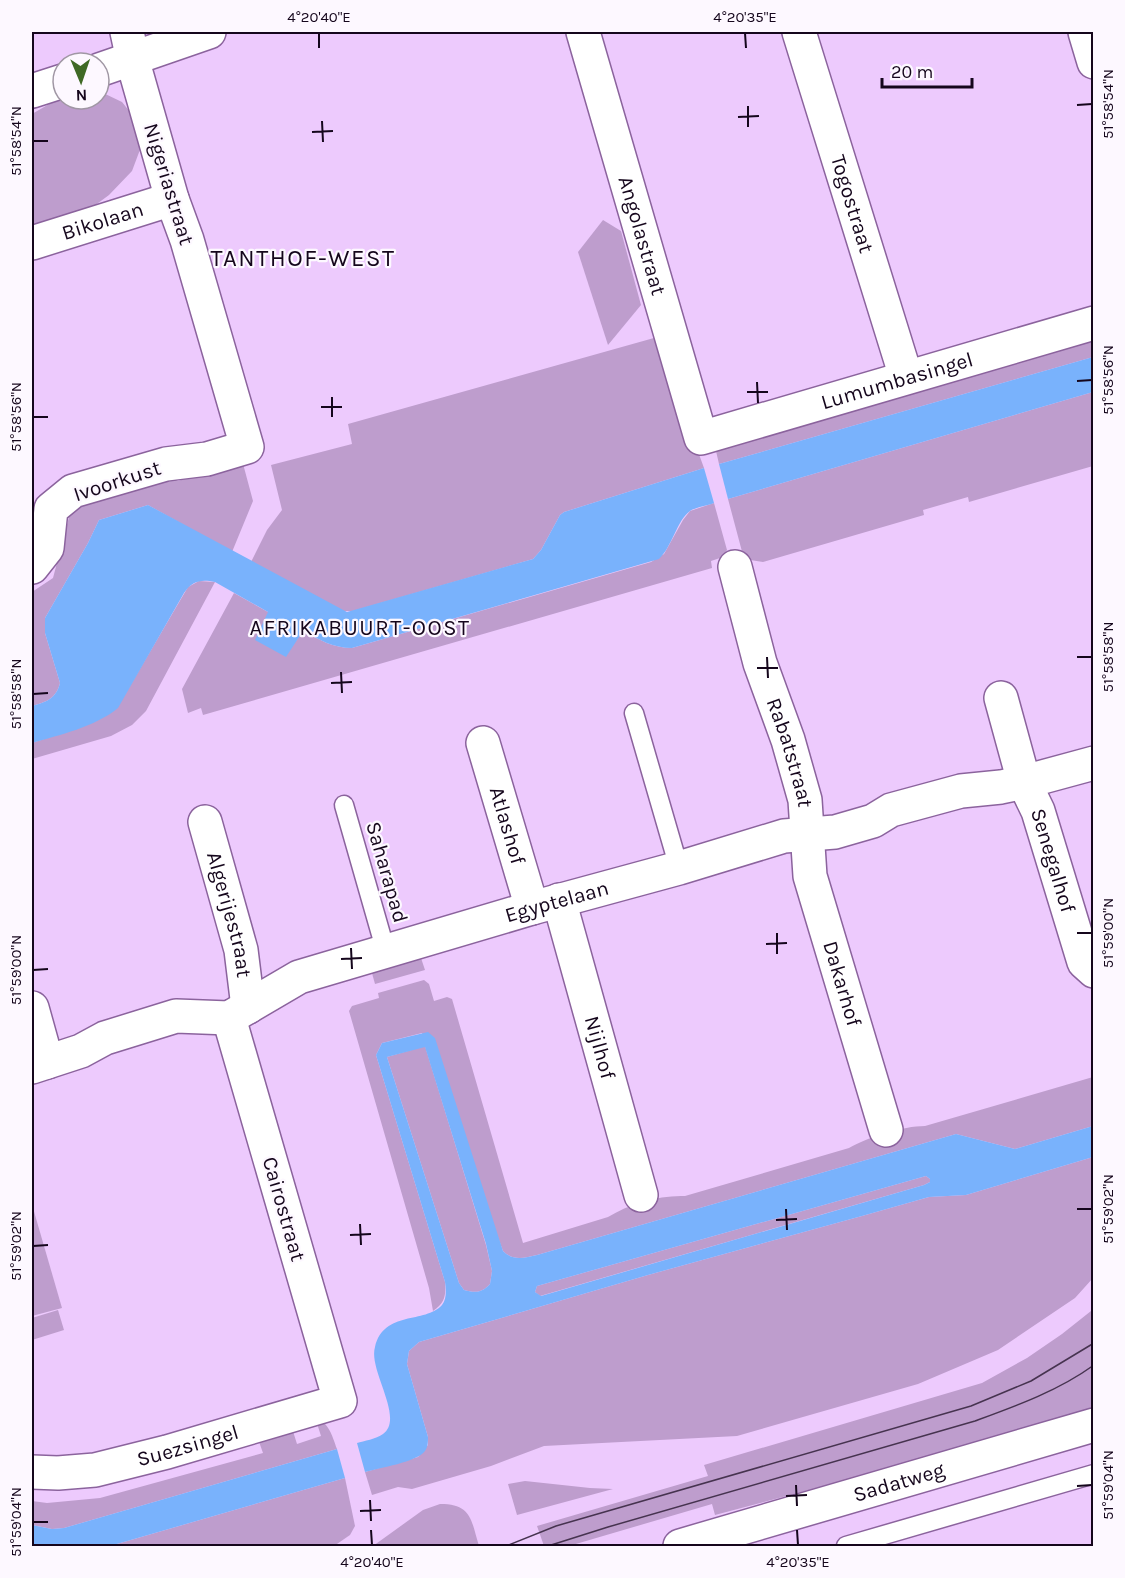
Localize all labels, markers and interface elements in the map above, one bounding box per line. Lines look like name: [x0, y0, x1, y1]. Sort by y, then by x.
text: 4°20'40"E: [287, 8, 351, 26]
text: 4°20'35"E: [713, 8, 777, 26]
north arrow: [51, 51, 111, 111]
scale bar: [882, 51, 972, 89]
text: 20 m: [891, 61, 933, 83]
text: 51°58'54"N: [1099, 69, 1117, 139]
text: N: [75, 86, 88, 105]
text: 51°58'54"N: [7, 106, 25, 176]
street label: Nigeriastraat: [139, 120, 199, 248]
street label: Togostraat: [826, 152, 879, 256]
street label: Angolastraat: [613, 173, 671, 298]
street label: Bikolaan: [59, 197, 146, 245]
district label: TANTHOF-WEST: [210, 244, 396, 272]
text: 51°58'56"N: [1099, 345, 1117, 415]
street label: Lumumbasingel: [818, 347, 976, 414]
text: 51°58'56"N: [7, 382, 25, 452]
street label: Ivoorkust: [70, 456, 164, 506]
district label: AFRIKABUURT-OOST: [249, 615, 471, 641]
text: 51°58'58"N: [1099, 622, 1117, 692]
text: 51°58'58"N: [7, 659, 25, 729]
street label: Rabatstraat: [762, 694, 817, 808]
street label: Atlashof: [485, 784, 531, 868]
street label: Senegalhof: [1026, 805, 1080, 916]
street label: Saharapad: [361, 819, 413, 925]
street label: Algerijestraat: [202, 849, 256, 979]
street label: Egyptelaan: [502, 876, 611, 927]
text: 51°59'00"N: [1099, 898, 1117, 968]
text: 51°59'00"N: [7, 935, 25, 1005]
street label: Dakarhof: [818, 938, 867, 1030]
street label: Nijlhof: [580, 1013, 620, 1082]
street label: Cairostraat: [258, 1154, 310, 1264]
text: 51°59'02"N: [1099, 1174, 1117, 1244]
text: 51°59'02"N: [7, 1211, 25, 1281]
street label: Suezsingel: [134, 1420, 241, 1471]
text: 51°59'04"N: [1099, 1450, 1117, 1520]
street label: Sadatweg: [850, 1457, 947, 1507]
text: 51°59'04"N: [7, 1487, 25, 1557]
text: 4°20'40"E: [340, 1553, 404, 1571]
text: 4°20'35"E: [766, 1553, 830, 1571]

